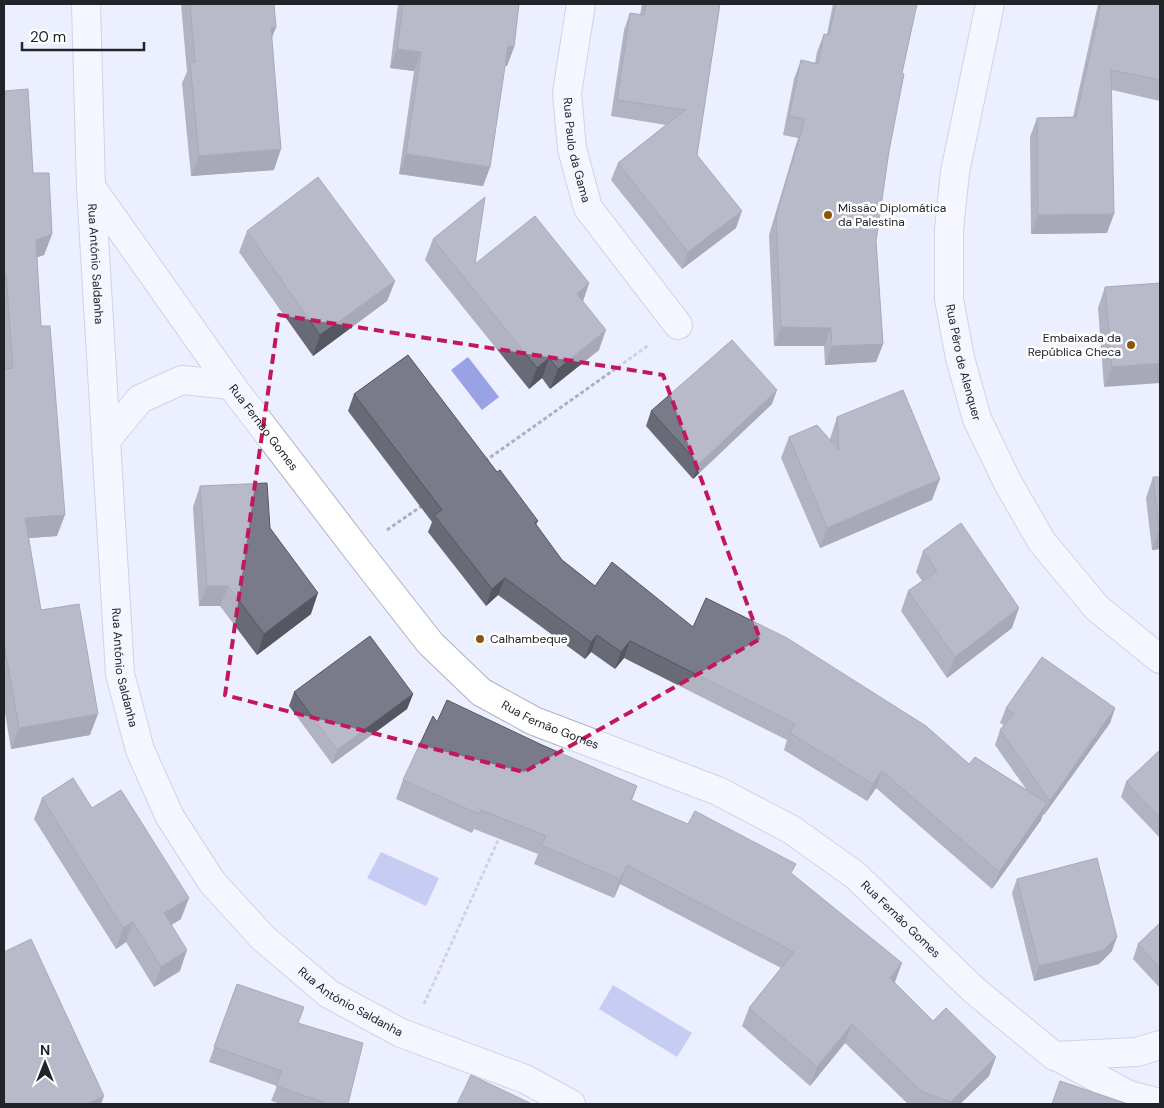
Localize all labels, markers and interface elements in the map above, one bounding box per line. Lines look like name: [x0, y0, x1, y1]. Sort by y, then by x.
scale bar: [22, 20, 145, 52]
text: 20 m: [30, 27, 66, 47]
street label: Rua Paulo da Gama: [559, 97, 594, 204]
place label: Missão Diplomática da Palestina: [838, 200, 946, 230]
street label: Rua António Saldanha: [84, 203, 107, 325]
marker: Missão Diplomática da Palestina: [822, 209, 834, 221]
street label: Rua Pêro de Alenquer: [942, 303, 985, 423]
place label: Embaixada da República Checa: [1028, 330, 1121, 360]
marker: Embaixada da República Checa: [1125, 339, 1137, 351]
street label: Rua Fernão Gomes: [225, 381, 302, 474]
street label: Rua António Saldanha: [108, 607, 142, 729]
place label: Calhambeque: [490, 631, 568, 647]
marker: Calhambeque: [474, 633, 486, 645]
street label: Rua Fernão Gomes: [499, 697, 601, 753]
street label: Rua Fernão Gomes: [858, 877, 944, 961]
street label: Rua António Saldanha: [295, 963, 406, 1041]
north arrow: [20, 1038, 70, 1088]
text: N: [40, 1041, 50, 1059]

